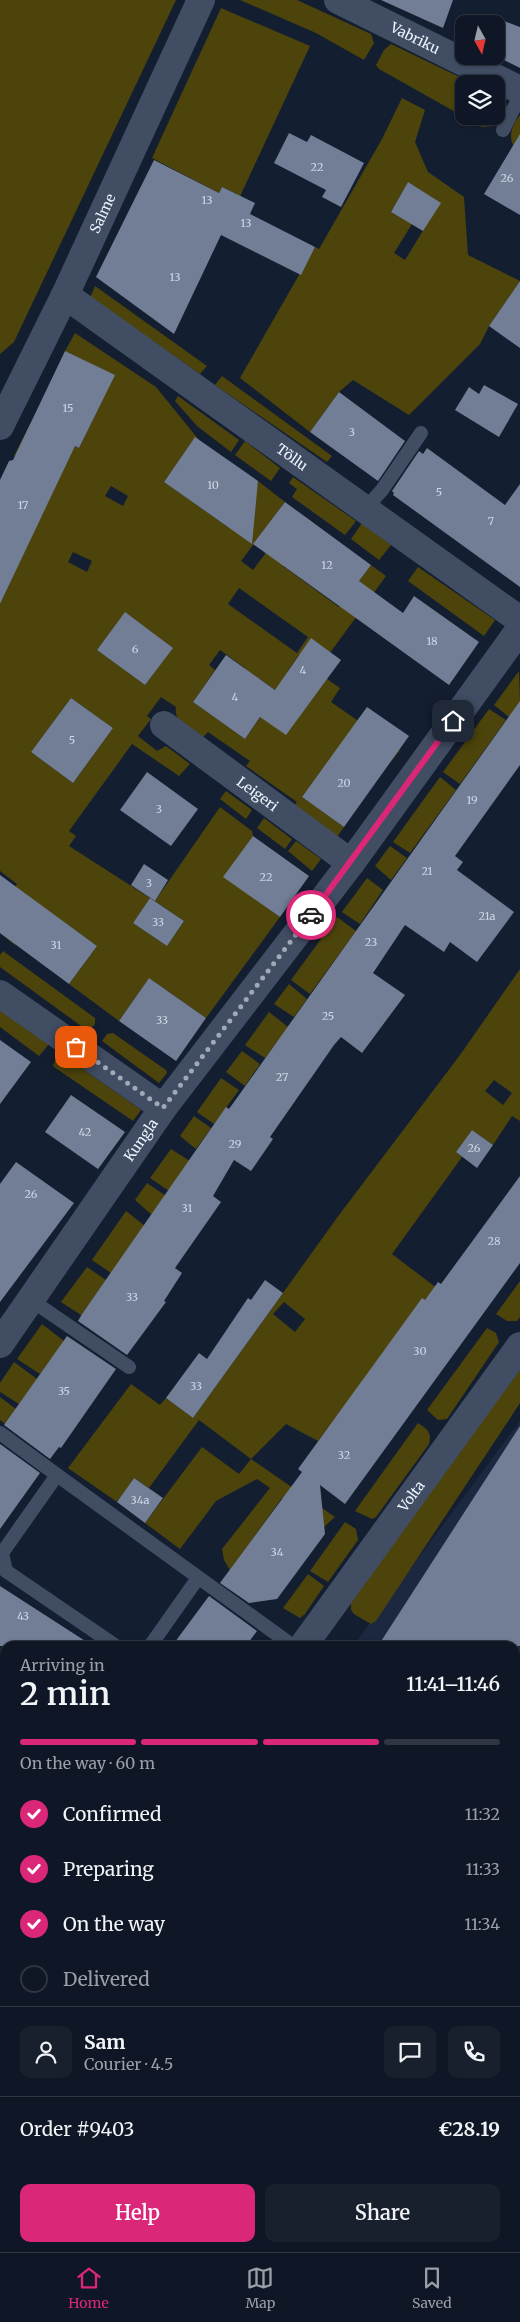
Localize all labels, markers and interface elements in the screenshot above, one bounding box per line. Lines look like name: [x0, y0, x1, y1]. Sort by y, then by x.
north arrow: [455, 15, 505, 65]
map controls: [455, 15, 505, 125]
street label: Vabriku: [387, 18, 443, 58]
button: layers: [455, 75, 505, 125]
house number: 22: [311, 160, 323, 174]
house number: 26: [501, 171, 514, 185]
street label: Salme: [86, 191, 119, 236]
house number: 13: [202, 193, 212, 207]
house number: 13: [241, 216, 251, 230]
house number: 13: [170, 270, 180, 284]
house number: 15: [62, 401, 74, 415]
house number: 3: [349, 425, 355, 439]
street label: Tõllu: [273, 440, 312, 475]
house number: 10: [207, 478, 219, 492]
house number: 5: [436, 485, 442, 499]
house number: 17: [18, 498, 28, 512]
house number: 7: [488, 514, 494, 528]
house number: 12: [321, 558, 333, 572]
house number: 18: [426, 634, 438, 648]
house number: 6: [132, 642, 139, 656]
house number: 4: [300, 663, 307, 677]
house number: 4: [232, 690, 239, 704]
pin: [432, 700, 474, 742]
icon: home: [439, 707, 467, 735]
house number: 5: [69, 733, 75, 747]
street label: Leigeri: [233, 773, 282, 815]
house number: 20: [337, 776, 351, 790]
house number: 19: [466, 793, 478, 807]
house number: 3: [156, 802, 162, 816]
house number: 21: [421, 864, 433, 878]
house number: 22: [260, 870, 272, 884]
house number: 3: [146, 876, 152, 890]
courier: [286, 890, 336, 940]
icon: car: [297, 901, 325, 929]
house number: 21a: [478, 909, 496, 923]
house number: 33: [152, 915, 164, 929]
house number: 23: [365, 935, 377, 949]
house number: 31: [51, 938, 61, 952]
house number: 25: [322, 1009, 334, 1023]
house number: 33: [156, 1013, 168, 1027]
pin: [55, 1026, 97, 1068]
icon: bag: [62, 1033, 90, 1061]
house number: 27: [276, 1070, 288, 1084]
street label: Kungla: [120, 1115, 162, 1165]
house number: 42: [79, 1125, 91, 1139]
house number: 29: [229, 1137, 242, 1151]
house number: 26: [468, 1141, 481, 1155]
house number: 26: [25, 1187, 38, 1201]
house number: 31: [182, 1201, 192, 1215]
house number: 28: [488, 1234, 501, 1248]
house number: 33: [126, 1290, 138, 1304]
house number: 30: [413, 1344, 427, 1358]
house number: 33: [190, 1379, 202, 1393]
house number: 35: [58, 1384, 70, 1398]
house number: 32: [338, 1448, 350, 1462]
street label: Volta: [394, 1477, 429, 1516]
house number: 34a: [131, 1493, 150, 1507]
house number: 34: [271, 1545, 284, 1559]
house number: 43: [17, 1609, 29, 1623]
text: Arriving in: [20, 1655, 105, 1675]
text: 11:41–11:46: [406, 1672, 500, 1696]
text: 2 min: [20, 1674, 110, 1714]
text: On the way · 60 m: [20, 1753, 155, 1773]
icon: check: [20, 1800, 48, 1828]
text: Confirmed: [63, 1802, 161, 1826]
text: 11:32: [465, 1804, 500, 1824]
icon: check: [20, 1855, 48, 1883]
text: Preparing: [63, 1857, 154, 1881]
text: 11:33: [465, 1859, 500, 1879]
icon: check: [20, 1910, 48, 1938]
text: On the way: [63, 1912, 165, 1936]
text: 11:34: [464, 1914, 500, 1934]
text: Delivered: [63, 1967, 150, 1991]
button: person: [20, 2026, 72, 2078]
button: chat: [384, 2026, 436, 2078]
button: phone: [448, 2026, 500, 2078]
text: Sam: [84, 2030, 125, 2054]
text: Courier · 4.5: [84, 2054, 173, 2074]
text: Order #9403: [20, 2117, 134, 2141]
text: €28.19: [438, 2117, 500, 2141]
button: Help: [20, 2184, 255, 2242]
button: Share: [265, 2184, 500, 2242]
tab: Home: [68, 2264, 109, 2312]
tab: Map: [245, 2264, 275, 2312]
tab: Saved: [412, 2264, 452, 2312]

